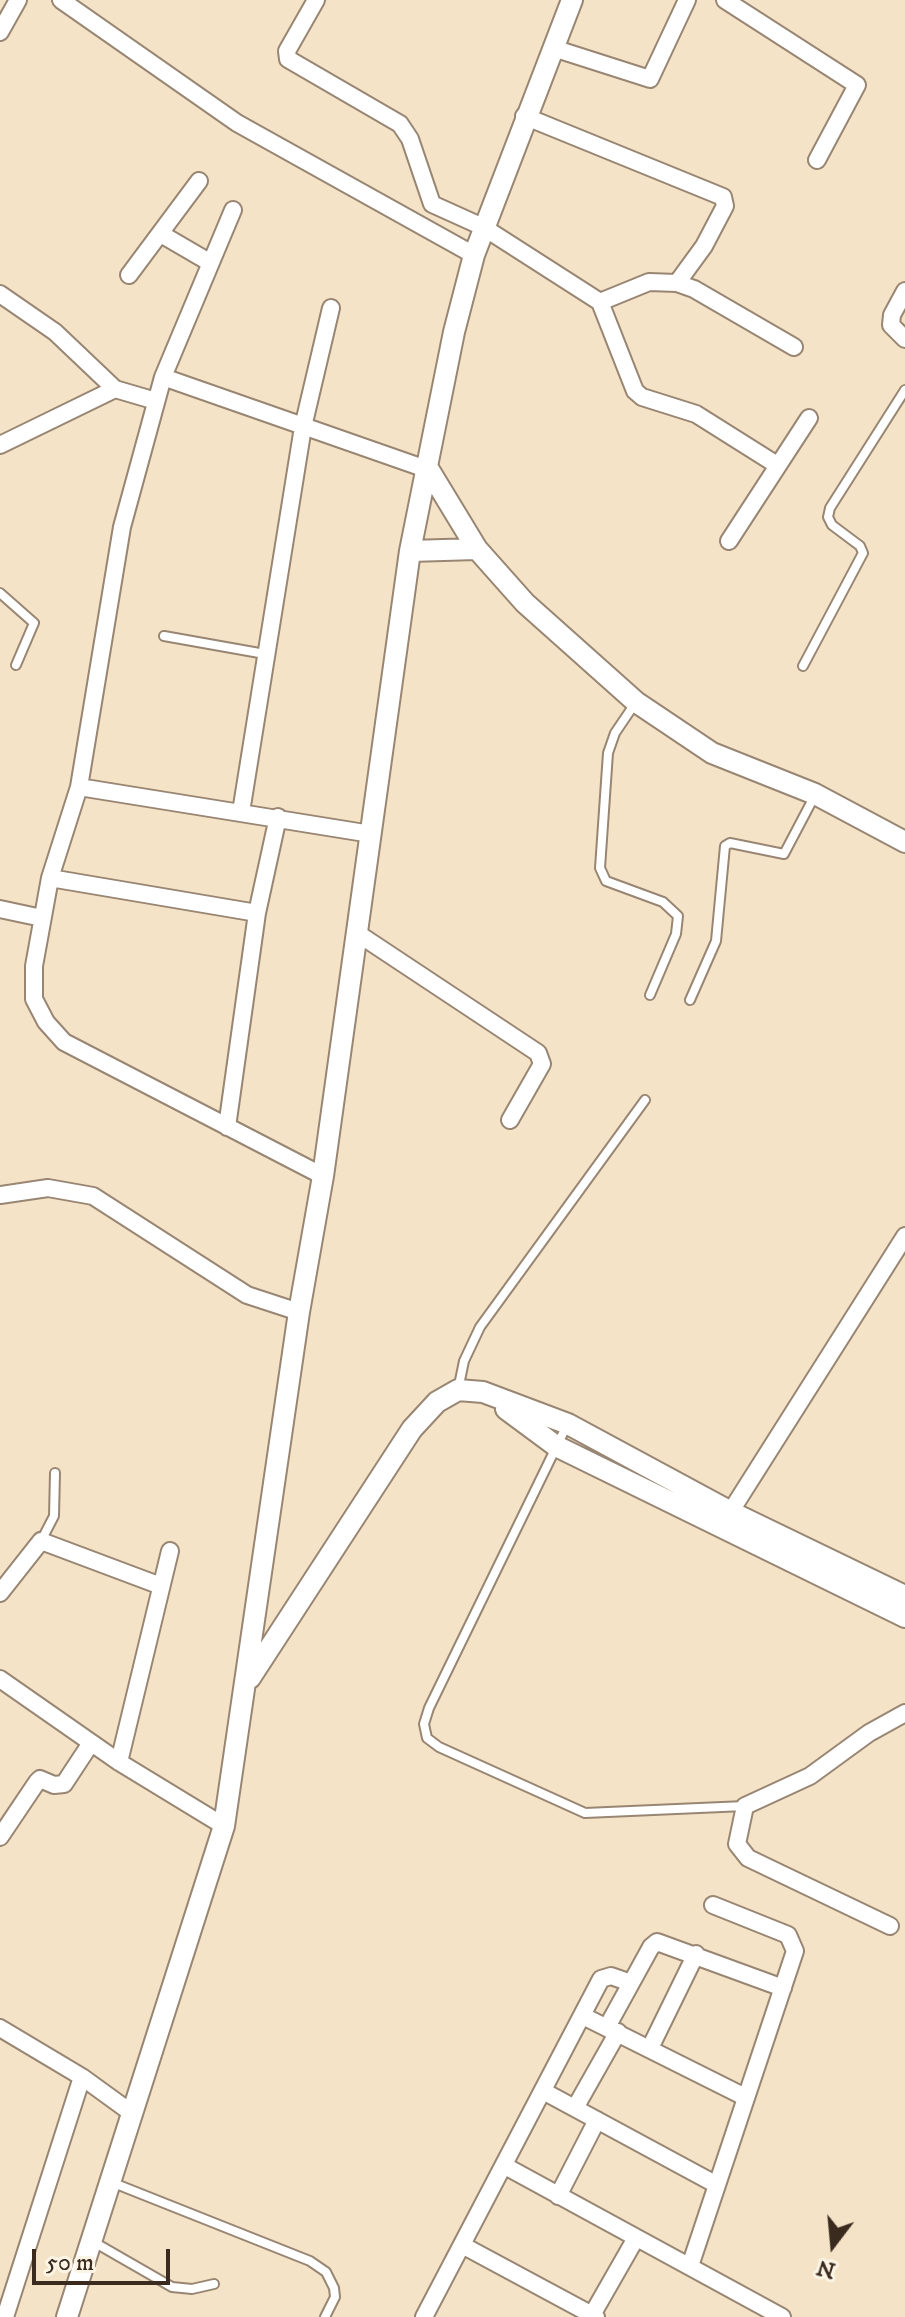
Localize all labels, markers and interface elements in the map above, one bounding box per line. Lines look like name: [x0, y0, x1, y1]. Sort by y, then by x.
north arrow: [793, 2205, 873, 2285]
scale bar: [36, 2233, 174, 2283]
text: 50 m: [46, 2248, 94, 2278]
text: N: [814, 2253, 839, 2284]

